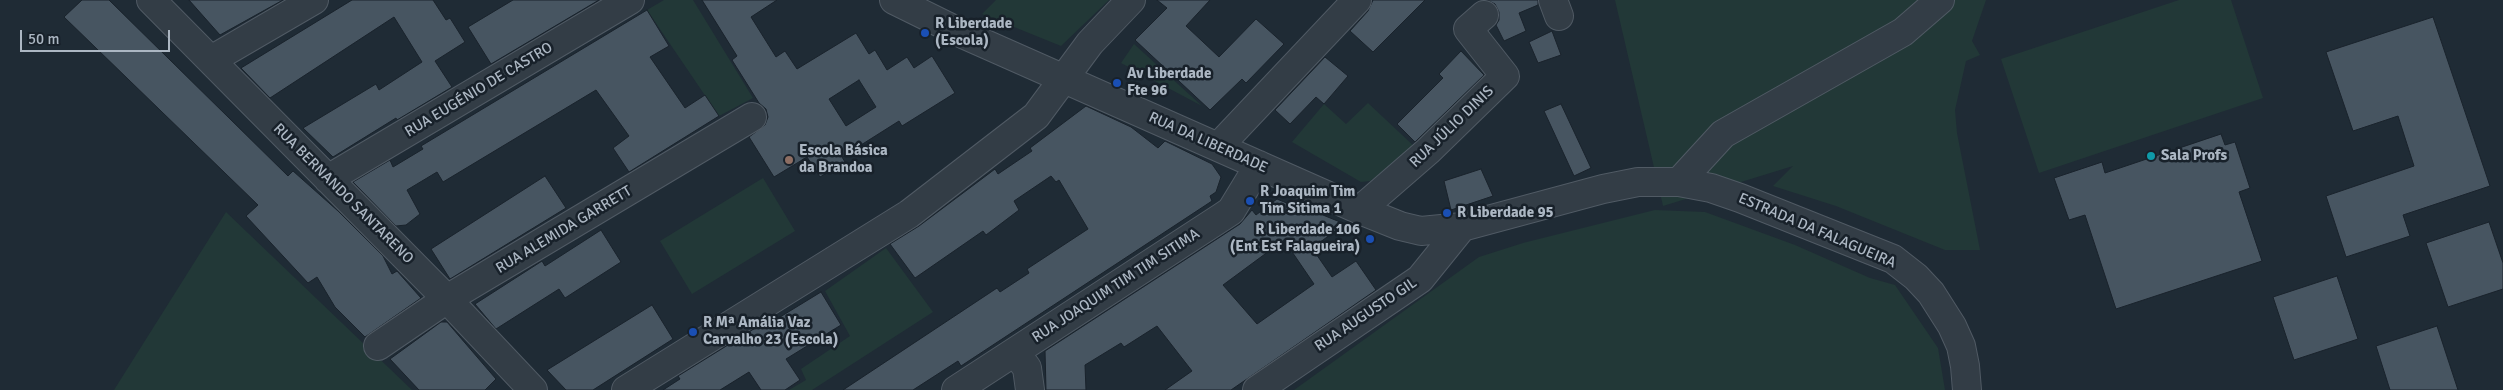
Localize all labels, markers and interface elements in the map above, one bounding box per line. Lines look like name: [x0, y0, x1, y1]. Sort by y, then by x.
place label: R Liberdade (Escola): [935, 15, 1012, 50]
scale bar: [22, 20, 172, 52]
marker: R Liberdade (Escola): [919, 27, 931, 39]
text: 50 m: [28, 30, 59, 48]
street label: RUA EUGÉNIO DE CASTRO: [402, 39, 556, 141]
place label: Av Liberdade Fte 96: [1127, 65, 1211, 100]
marker: Av Liberdade Fte 96: [1111, 77, 1123, 89]
street label: RUA JÚLIO DINIS: [1406, 82, 1498, 172]
street label: RUA DA LIBERDADE: [1146, 109, 1270, 177]
street label: RUA BERNANDO SANTARENO: [269, 120, 417, 268]
place label: Escola Básica da Brandoa: [799, 142, 888, 177]
place label: Sala Profs: [2161, 147, 2227, 165]
marker: Sala Profs: [2145, 150, 2157, 162]
marker: Escola Básica da Brandoa: [783, 154, 795, 166]
street label: RUA ALEMIDA GARRETT: [493, 182, 635, 278]
place label: R Joaquim Tim Tim Sitima 1: [1260, 183, 1355, 218]
street label: ESTRADA DA FALAGUEIRA: [1735, 190, 1899, 272]
marker: R Joaquim Tim Tim Sitima 1: [1244, 195, 1256, 207]
place label: R Liberdade 95: [1457, 204, 1554, 222]
marker: R Liberdade 95: [1441, 207, 1453, 219]
place label: R Liberdade 106 (Ent Est Falagueira): [1230, 221, 1360, 256]
street label: RUA JOAQUIM TIM TIM SITIMA: [1029, 225, 1203, 347]
marker: R Liberdade 106 (Ent Est Falagueira): [1364, 233, 1376, 245]
street label: RUA AUGUSTO GIL: [1312, 274, 1420, 356]
place label: R Mª Amália Vaz Carvalho 23 (Escola): [703, 314, 838, 349]
marker: R Mª Amália Vaz Carvalho 23 (Escola): [687, 326, 699, 338]

